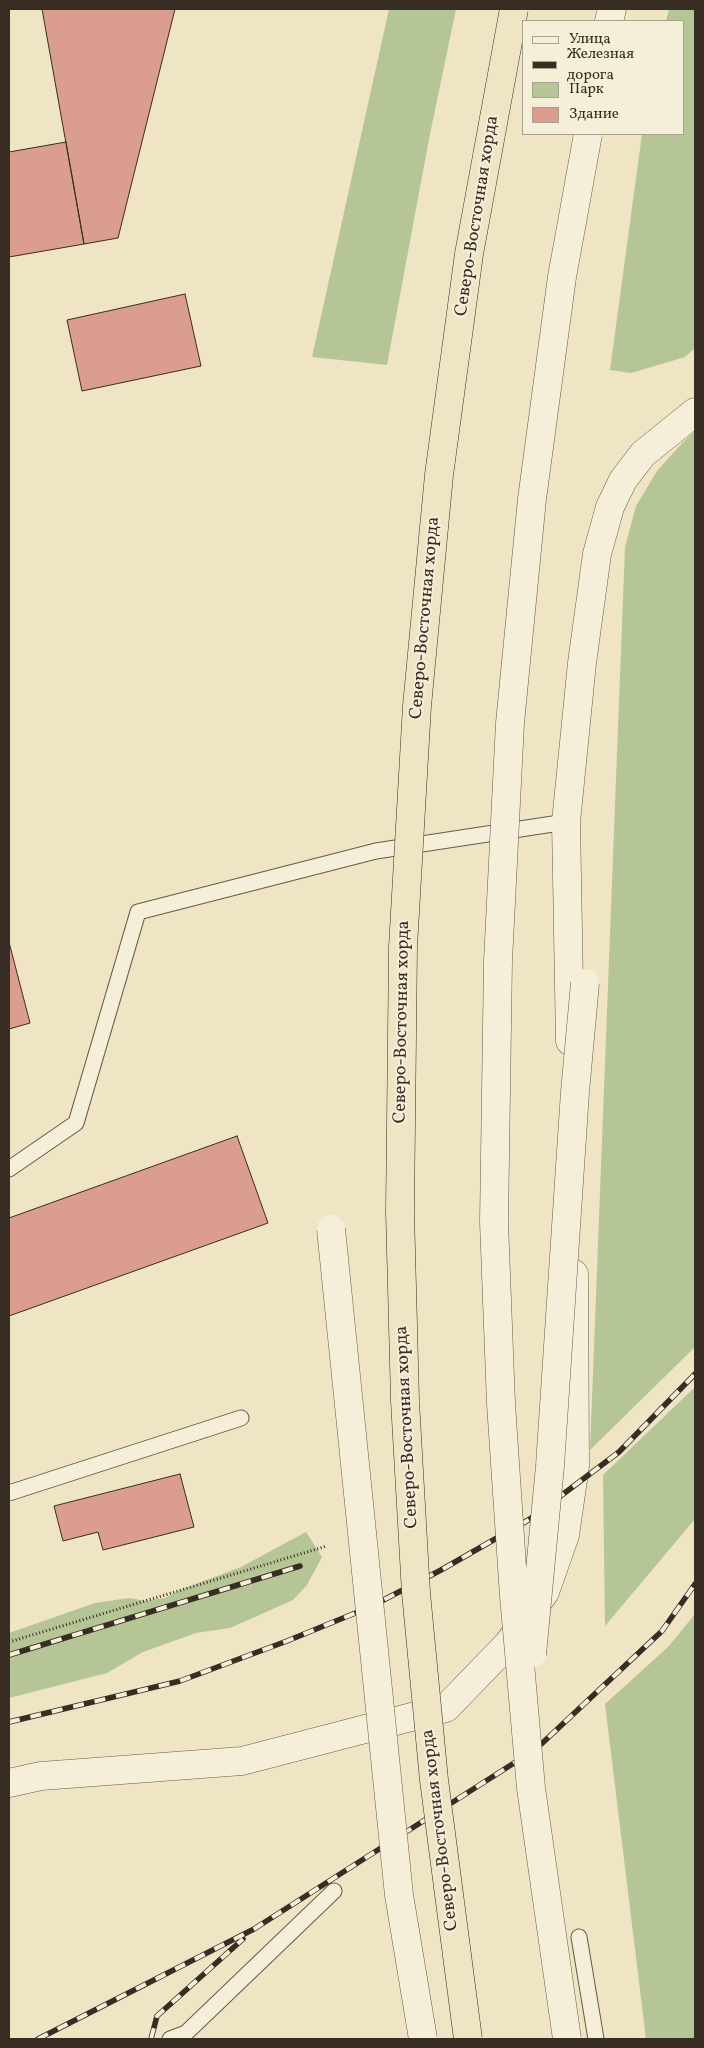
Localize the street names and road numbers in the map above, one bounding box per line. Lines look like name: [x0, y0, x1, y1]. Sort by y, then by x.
street label: Северо-Восточная хорда: [451, 114, 505, 318]
street label: Северо-Восточная хорда: [406, 516, 446, 720]
street label: Северо-Восточная хорда: [390, 920, 416, 1124]
street label: Северо-Восточная хорда: [392, 1325, 424, 1529]
street label: Северо-Восточная хорда: [418, 1728, 464, 1932]

